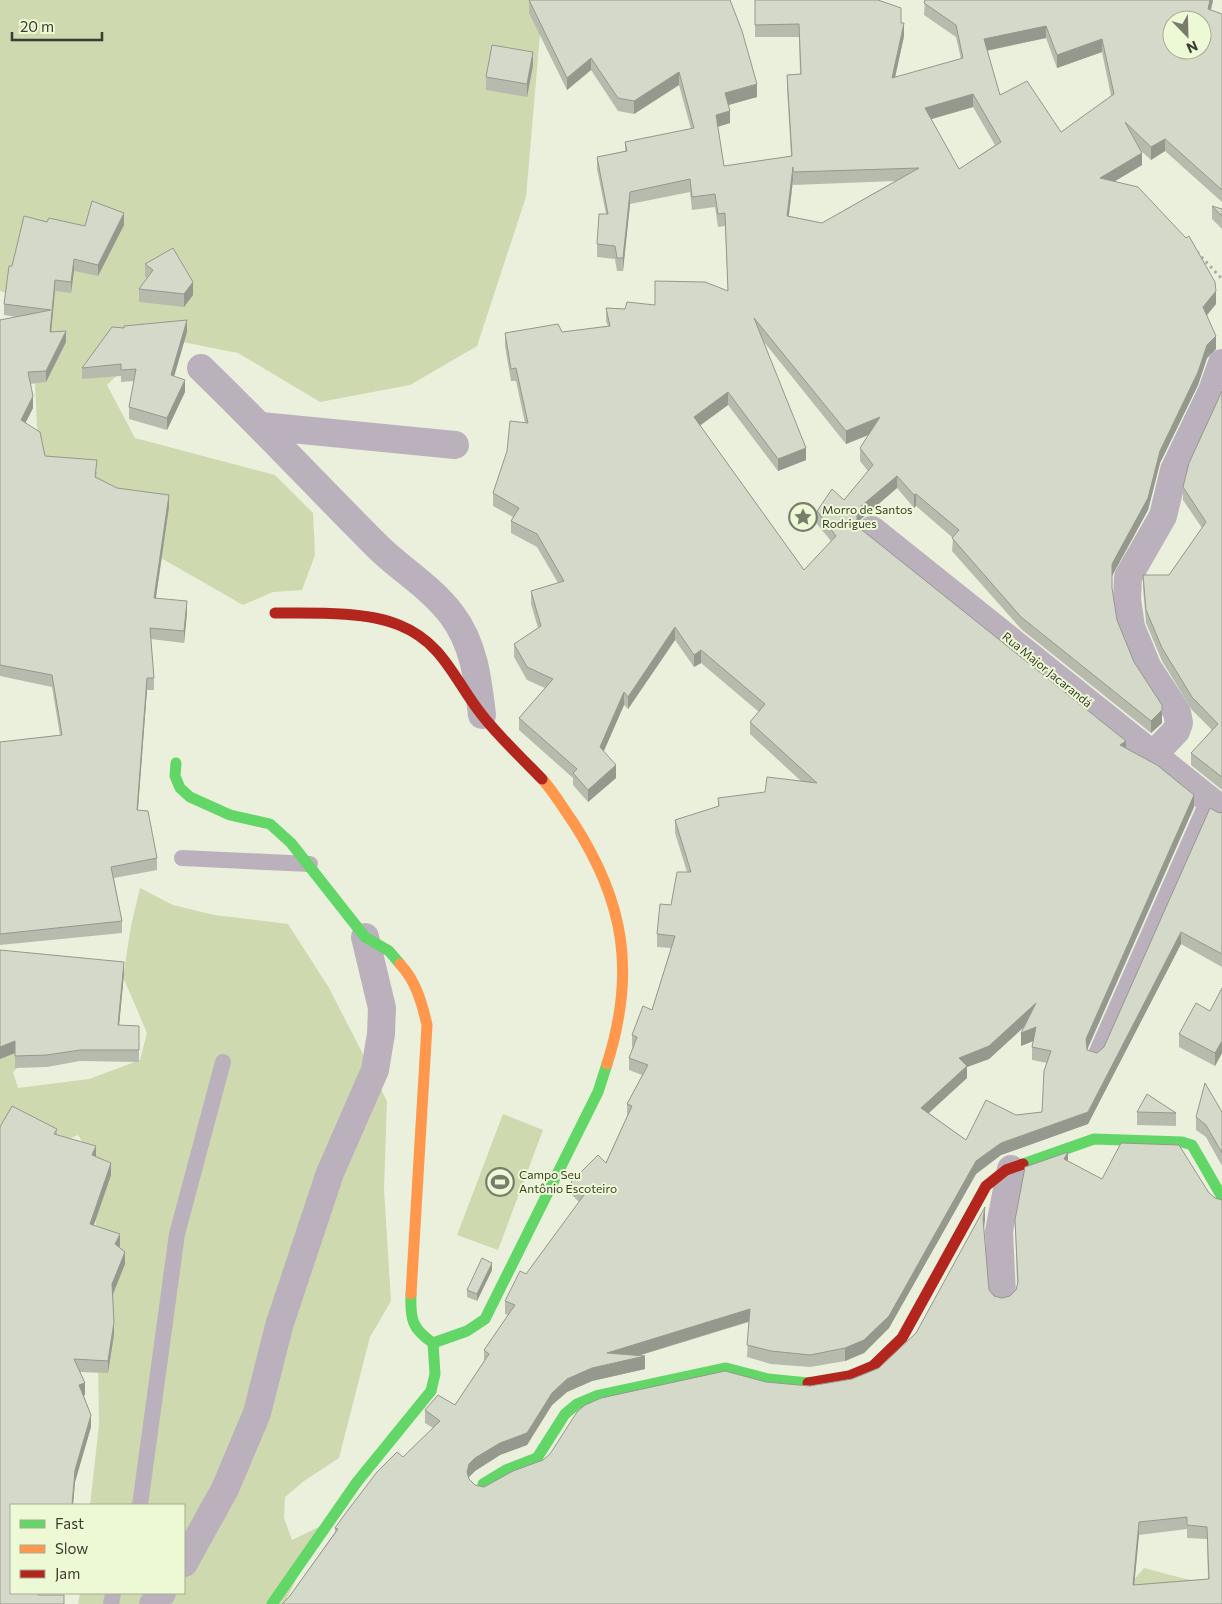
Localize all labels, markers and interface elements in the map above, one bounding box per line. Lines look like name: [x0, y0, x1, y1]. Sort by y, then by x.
scale bar: [12, 10, 102, 42]
north arrow: [1162, 10, 1212, 60]
text: 20 m: [20, 17, 54, 35]
text: N: [1184, 38, 1200, 57]
place icon: Morro de Santos Rodrigues: [788, 502, 818, 532]
place label: Morro de Santos Rodrigues: [822, 502, 913, 530]
street label: Rua Major Jacarandá: [999, 629, 1095, 710]
sports icon: Campo Seu Antônio Escoteiro: [485, 1167, 515, 1197]
place label: Campo Seu Antônio Escoteiro: [519, 1167, 617, 1195]
legend: [10, 1504, 185, 1594]
text: Fast: [55, 1514, 84, 1532]
text: Slow: [55, 1539, 88, 1557]
text: Jam: [55, 1564, 80, 1582]

